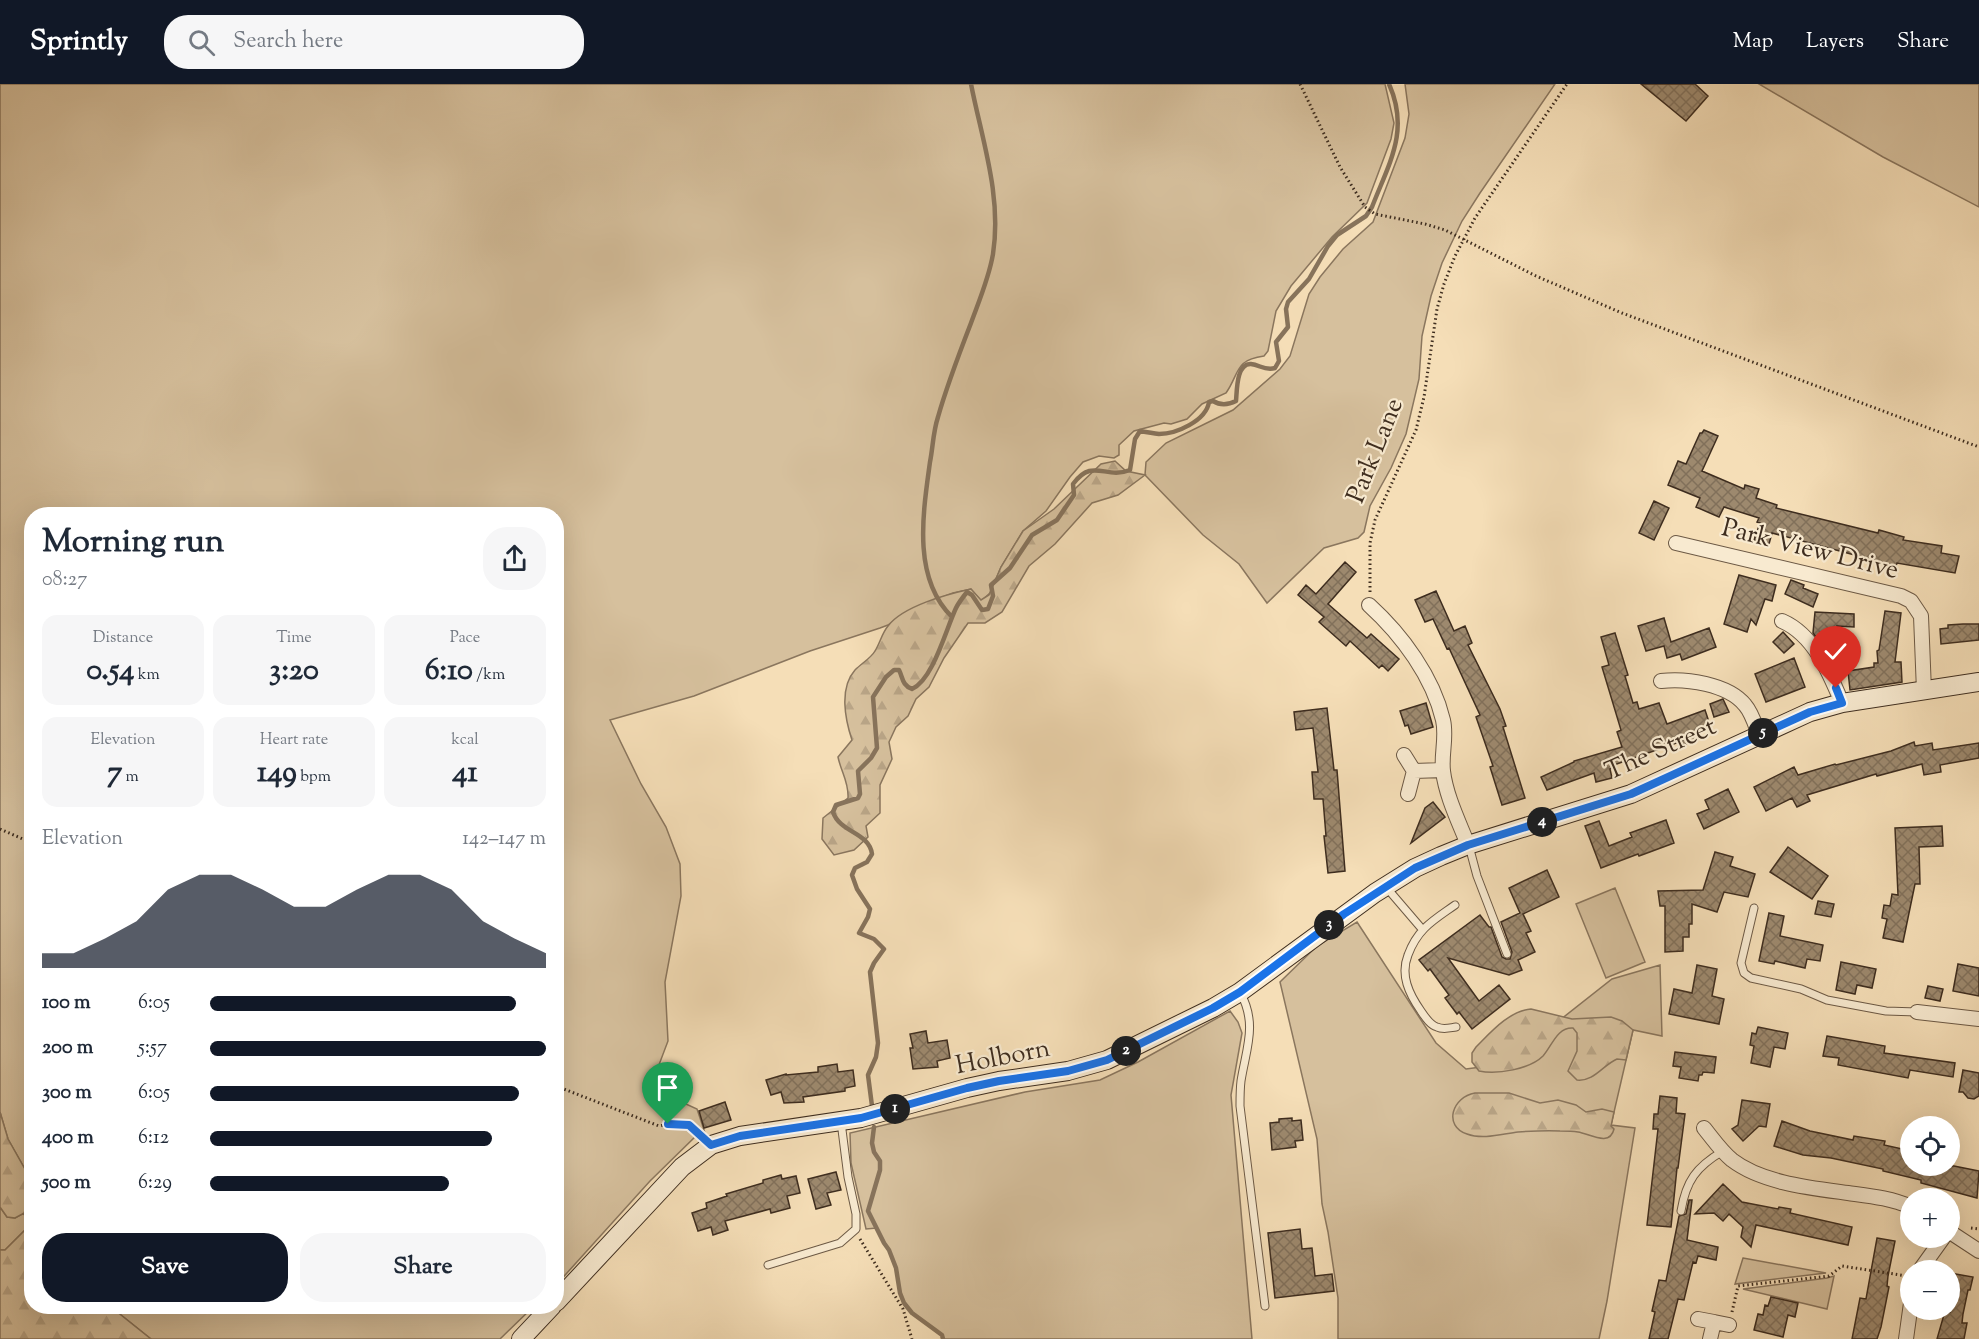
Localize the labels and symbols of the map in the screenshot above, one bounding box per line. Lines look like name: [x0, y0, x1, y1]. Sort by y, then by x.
street label: Park Lane: [1338, 393, 1414, 509]
street label: Park View Drive: [1718, 510, 1902, 590]
pin: [1810, 626, 1861, 688]
street label: The Street: [1600, 709, 1723, 791]
pin: 5: [1748, 718, 1778, 748]
pin: 4: [1527, 807, 1557, 837]
pin: 3: [1314, 910, 1344, 940]
street label: Holborn: [953, 1031, 1053, 1085]
pin: 2: [1111, 1036, 1141, 1066]
pin: [642, 1062, 693, 1124]
pin: 1: [880, 1094, 910, 1124]

